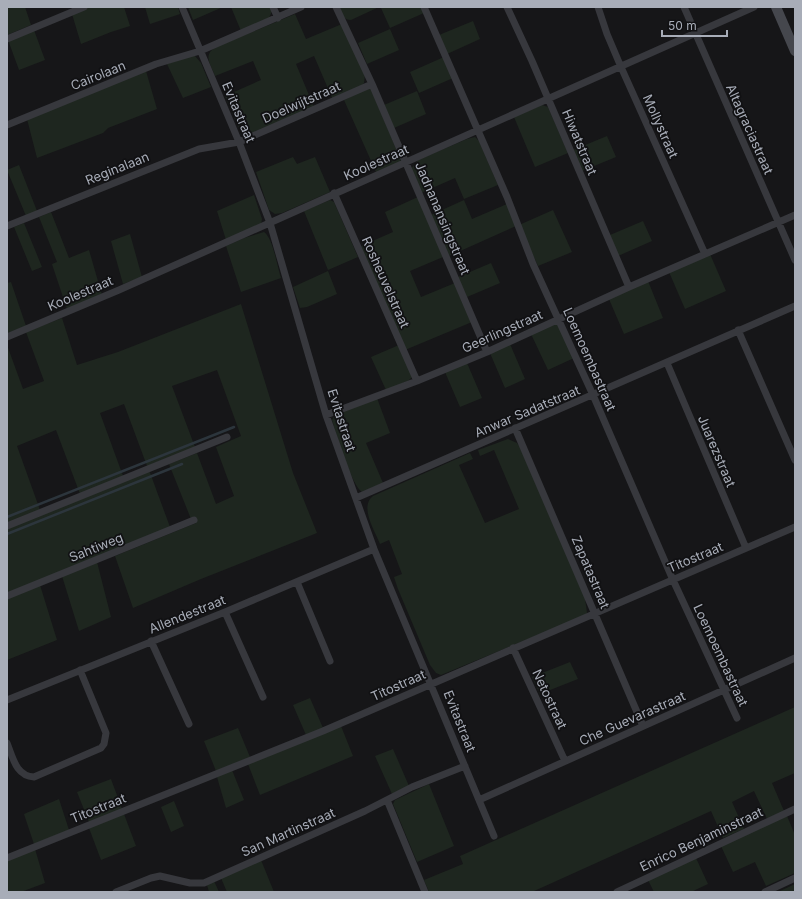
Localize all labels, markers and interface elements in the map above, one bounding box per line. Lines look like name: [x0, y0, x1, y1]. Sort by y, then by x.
scale bar: [662, 12, 727, 38]
text: 50 m: [668, 18, 697, 33]
street label: Cairolaan: [68, 57, 128, 93]
street label: Doelwijtstraat: [259, 78, 343, 126]
street label: Evitastraat: [219, 79, 259, 145]
street label: Altagraciastraat: [723, 82, 777, 176]
street label: Mollystraat: [640, 92, 682, 160]
street label: Hiwatstraat: [559, 107, 601, 177]
street label: Koolestraat: [341, 141, 411, 183]
street label: Reginalaan: [83, 148, 151, 188]
street label: Jadnanansingstraat: [412, 159, 474, 277]
street label: Rosheuvelstraat: [359, 234, 413, 330]
street label: Koolestraat: [45, 272, 115, 314]
street label: Loemoembastraat: [560, 305, 620, 413]
street label: Geerlingstraat: [459, 306, 545, 356]
street label: Anwar Sadatstraat: [472, 382, 582, 440]
street label: Evitastraat: [324, 387, 360, 453]
street label: Juarezstraat: [695, 413, 739, 489]
street label: Sahtiweg: [67, 529, 125, 565]
street label: Zapatastraat: [569, 533, 613, 611]
street label: Titostraat: [665, 538, 725, 576]
street label: Allendestraat: [146, 591, 228, 637]
street label: Loemoembastraat: [690, 601, 752, 709]
street label: Titostraat: [368, 666, 428, 704]
street label: Netostraat: [529, 667, 571, 731]
street label: Che Guevarastraat: [576, 687, 688, 749]
street label: Evitastraat: [440, 688, 480, 754]
street label: Titostraat: [68, 790, 128, 826]
street label: Enrico Benjaminstraat: [637, 803, 765, 875]
street label: San Martinstraat: [239, 804, 337, 860]

